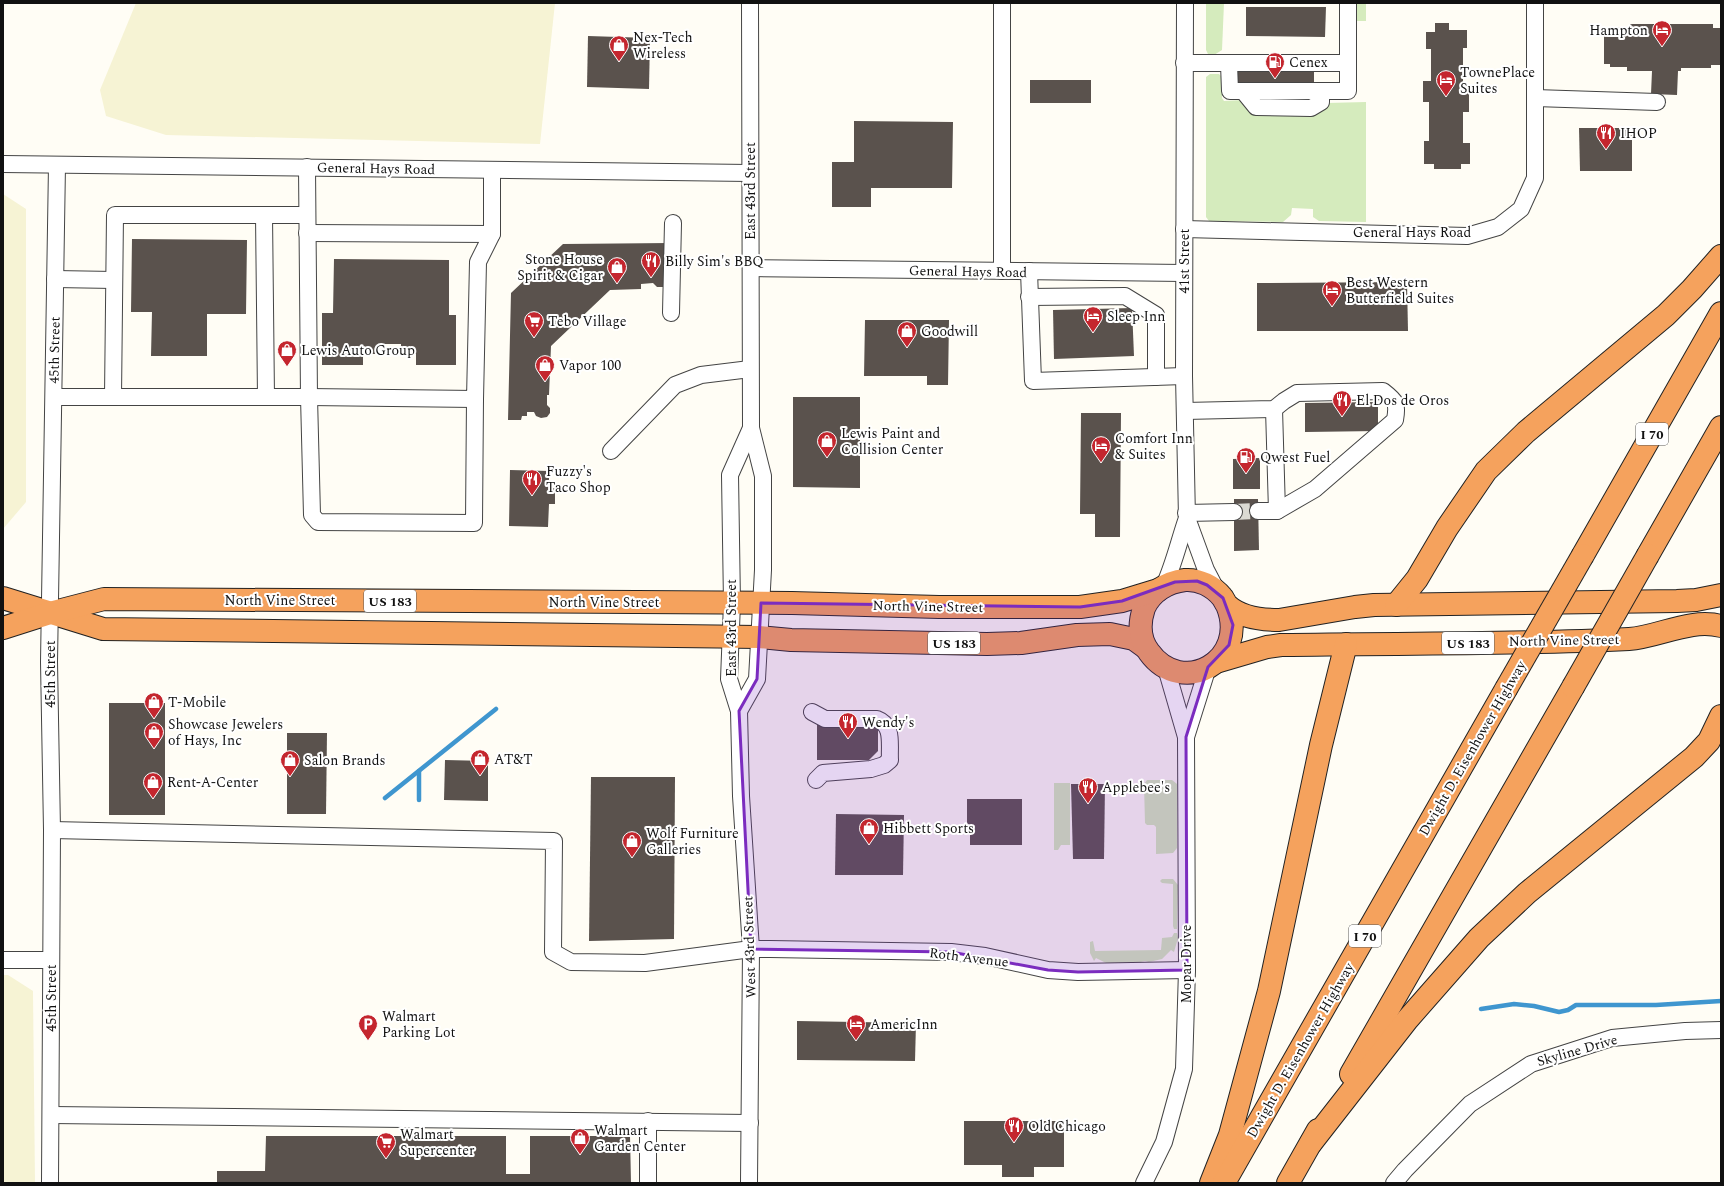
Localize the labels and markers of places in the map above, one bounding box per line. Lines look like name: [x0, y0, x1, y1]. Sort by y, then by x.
hotel icon: Hampton: [1651, 19, 1673, 47]
place label: Hampton: [1589, 20, 1648, 41]
place label: Nex-Tech Wireless: [633, 27, 693, 64]
shop icon: Nex-Tech Wireless: [608, 34, 630, 62]
fuel station icon: Cenex: [1264, 51, 1286, 79]
place label: Cenex: [1289, 52, 1328, 73]
place label: TownePlace Suites: [1460, 62, 1535, 99]
hotel icon: TownePlace Suites: [1435, 69, 1457, 97]
restaurant icon: IHOP: [1595, 122, 1617, 150]
place label: IHOP: [1620, 123, 1657, 144]
place label: Stone House Spirit & Cigar: [517, 249, 603, 286]
restaurant icon: Billy Sim's BBQ: [640, 250, 662, 278]
place label: Billy Sim's BBQ: [665, 251, 764, 272]
shop icon: Stone House Spirit & Cigar: [606, 256, 628, 284]
place label: Best Western Butterfield Suites: [1346, 272, 1454, 309]
hotel icon: Best Western Butterfield Suites: [1321, 279, 1343, 307]
hotel icon: Sleep Inn: [1082, 305, 1104, 333]
place label: Sleep Inn: [1107, 306, 1165, 327]
supermarket icon: Tebo Village: [523, 310, 545, 338]
place label: Tebo Village: [548, 311, 627, 332]
shop icon: Goodwill: [896, 320, 918, 348]
place label: Goodwill: [921, 321, 978, 342]
shop icon: Lewis Auto Group: [276, 339, 298, 367]
place label: Lewis Auto Group: [301, 340, 415, 361]
shop icon: Vapor 100: [534, 354, 556, 382]
place label: Vapor 100: [559, 355, 621, 376]
restaurant icon: El Dos de Oros: [1331, 389, 1353, 417]
place label: El Dos de Oros: [1356, 390, 1449, 411]
place label: Lewis Paint and Collision Center: [841, 423, 944, 460]
place label: Comfort Inn & Suites: [1115, 428, 1193, 465]
shop icon: Lewis Paint and Collision Center: [816, 430, 838, 458]
hotel icon: Comfort Inn & Suites: [1090, 435, 1112, 463]
fuel station icon: Qwest Fuel: [1235, 446, 1257, 474]
place label: Qwest Fuel: [1260, 447, 1330, 468]
place label: Fuzzy's Taco Shop: [546, 461, 611, 498]
restaurant icon: Fuzzy's Taco Shop: [521, 468, 543, 496]
shop icon: T-Mobile: [143, 691, 165, 719]
place label: T-Mobile: [168, 692, 226, 713]
restaurant icon: Wendy's: [837, 711, 859, 739]
place label: Wendy's: [862, 712, 914, 733]
place label: Showcase Jewelers of Hays, Inc: [168, 714, 283, 751]
shop icon: Showcase Jewelers of Hays, Inc: [143, 721, 165, 749]
shop icon: AT&T: [469, 748, 491, 776]
shop icon: Salon Brands: [279, 749, 301, 777]
place label: AT&T: [494, 749, 533, 770]
place label: Salon Brands: [304, 750, 386, 771]
shop icon: Rent-A-Center: [142, 771, 164, 799]
place label: Rent-A-Center: [167, 772, 259, 793]
restaurant icon: Applebee's: [1077, 776, 1099, 804]
place label: Applebee's: [1102, 777, 1170, 798]
shop icon: Hibbett Sports: [858, 817, 880, 845]
place label: Hibbett Sports: [883, 818, 974, 839]
place label: Wolf Furniture Galleries: [646, 823, 739, 860]
shop icon: Wolf Furniture Galleries: [621, 830, 643, 858]
place label: Walmart Parking Lot: [382, 1006, 456, 1043]
parking icon: Walmart Parking Lot: [357, 1013, 379, 1041]
hotel icon: AmericInn: [845, 1013, 867, 1041]
place label: AmericInn: [870, 1014, 938, 1035]
restaurant icon: Old Chicago: [1003, 1115, 1025, 1143]
place label: Old Chicago: [1028, 1116, 1106, 1137]
place label: Walmart Garden Center: [594, 1120, 686, 1157]
place label: Walmart Supercenter: [400, 1124, 475, 1161]
shop icon: Walmart Garden Center: [569, 1127, 591, 1155]
supermarket icon: Walmart Supercenter: [375, 1131, 397, 1159]

